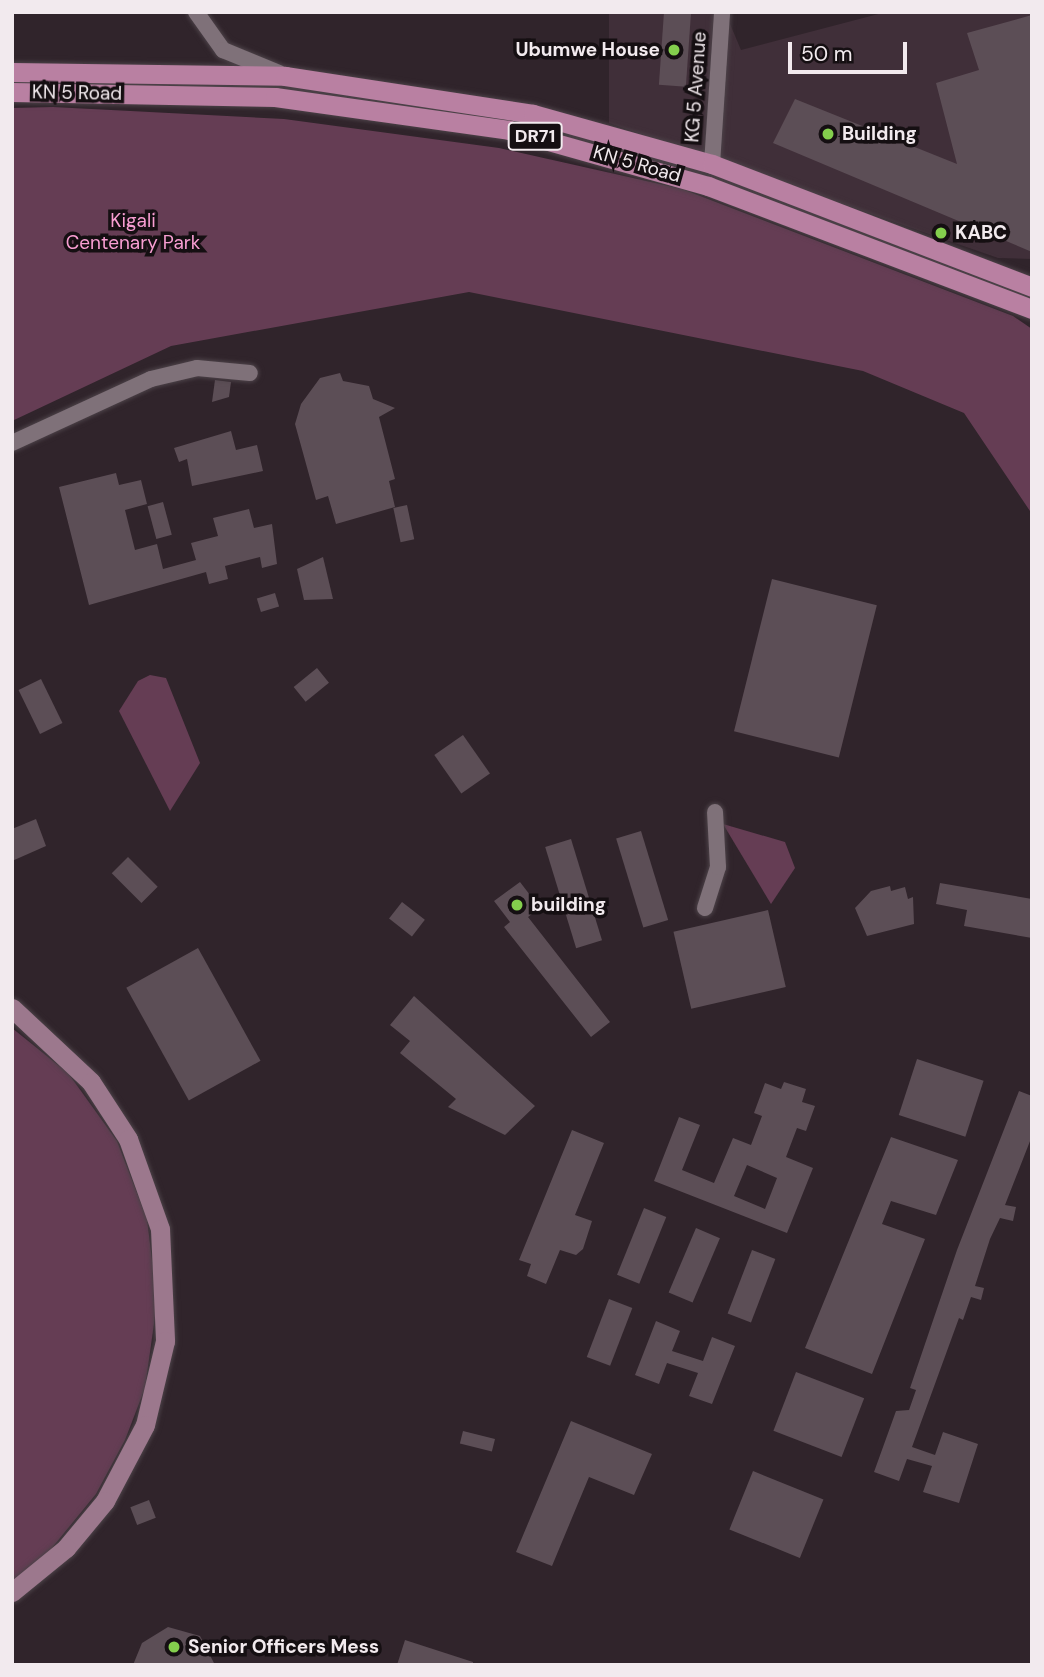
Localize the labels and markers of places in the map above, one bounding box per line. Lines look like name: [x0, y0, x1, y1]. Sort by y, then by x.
place label: Ubumwe House: [515, 39, 660, 61]
marker: Ubumwe House: [666, 42, 682, 58]
place label: Building: [842, 123, 917, 145]
marker: Building: [820, 126, 836, 142]
place label: KABC: [955, 222, 1007, 244]
marker: KABC: [933, 225, 949, 241]
place label: building: [531, 894, 606, 916]
marker: building: [509, 897, 525, 913]
place label: Senior Officers Mess: [188, 1636, 379, 1658]
marker: Senior Officers Mess: [166, 1639, 182, 1655]

